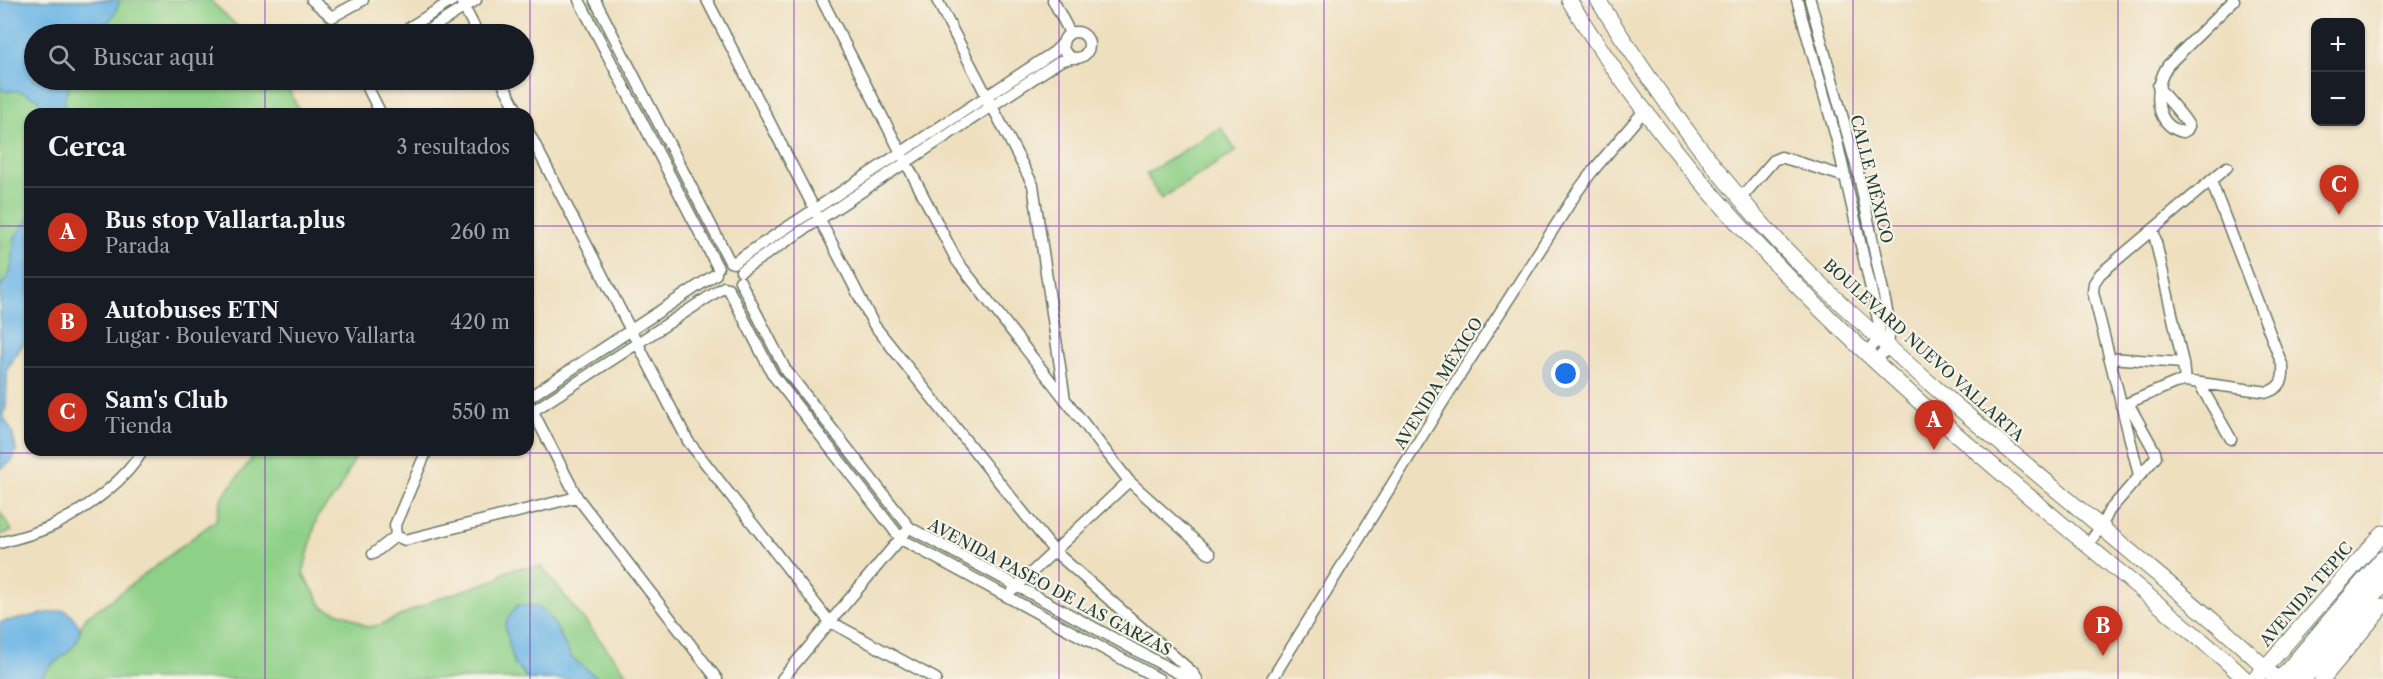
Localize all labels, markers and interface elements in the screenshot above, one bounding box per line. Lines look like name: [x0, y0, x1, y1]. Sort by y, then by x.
map controls: [2311, 18, 2365, 126]
button: +: [2311, 18, 2365, 72]
search box: [24, 24, 534, 90]
icon: search: [45, 41, 78, 74]
text: Buscar aquí: [93, 44, 215, 71]
button: −: [2311, 72, 2365, 126]
street label: CALLE MÉXICO: [1846, 113, 1898, 245]
text: Cerca: [48, 131, 126, 163]
text: 3 resultados: [397, 135, 510, 159]
pin: C: [2320, 166, 2358, 215]
text: Bus stop Vallarta.plus: [105, 207, 345, 234]
text: A: [60, 220, 75, 244]
text: 260 m: [450, 220, 510, 244]
text: Parada: [105, 234, 170, 258]
street label: BOULEVARD NUEVO VALLARTA: [1820, 255, 2028, 445]
text: Autobuses ETN: [105, 297, 279, 324]
text: B: [60, 310, 75, 334]
text: 420 m: [450, 310, 510, 334]
street label: AVENIDA MÉXICO: [1389, 313, 1487, 453]
text: Lugar · Boulevard Nuevo Vallarta: [105, 324, 416, 348]
your location: [1551, 359, 1580, 388]
text: Sam's Club: [105, 387, 228, 414]
text: C: [59, 400, 76, 424]
text: 550 m: [452, 400, 510, 424]
pin: A: [1914, 400, 1954, 450]
text: Tienda: [105, 414, 172, 438]
street label: AVENIDA PASEO DE LAS GARZAS: [924, 514, 1175, 660]
street label: AVENIDA TEPIC: [2255, 538, 2357, 651]
pin: B: [2084, 606, 2122, 656]

